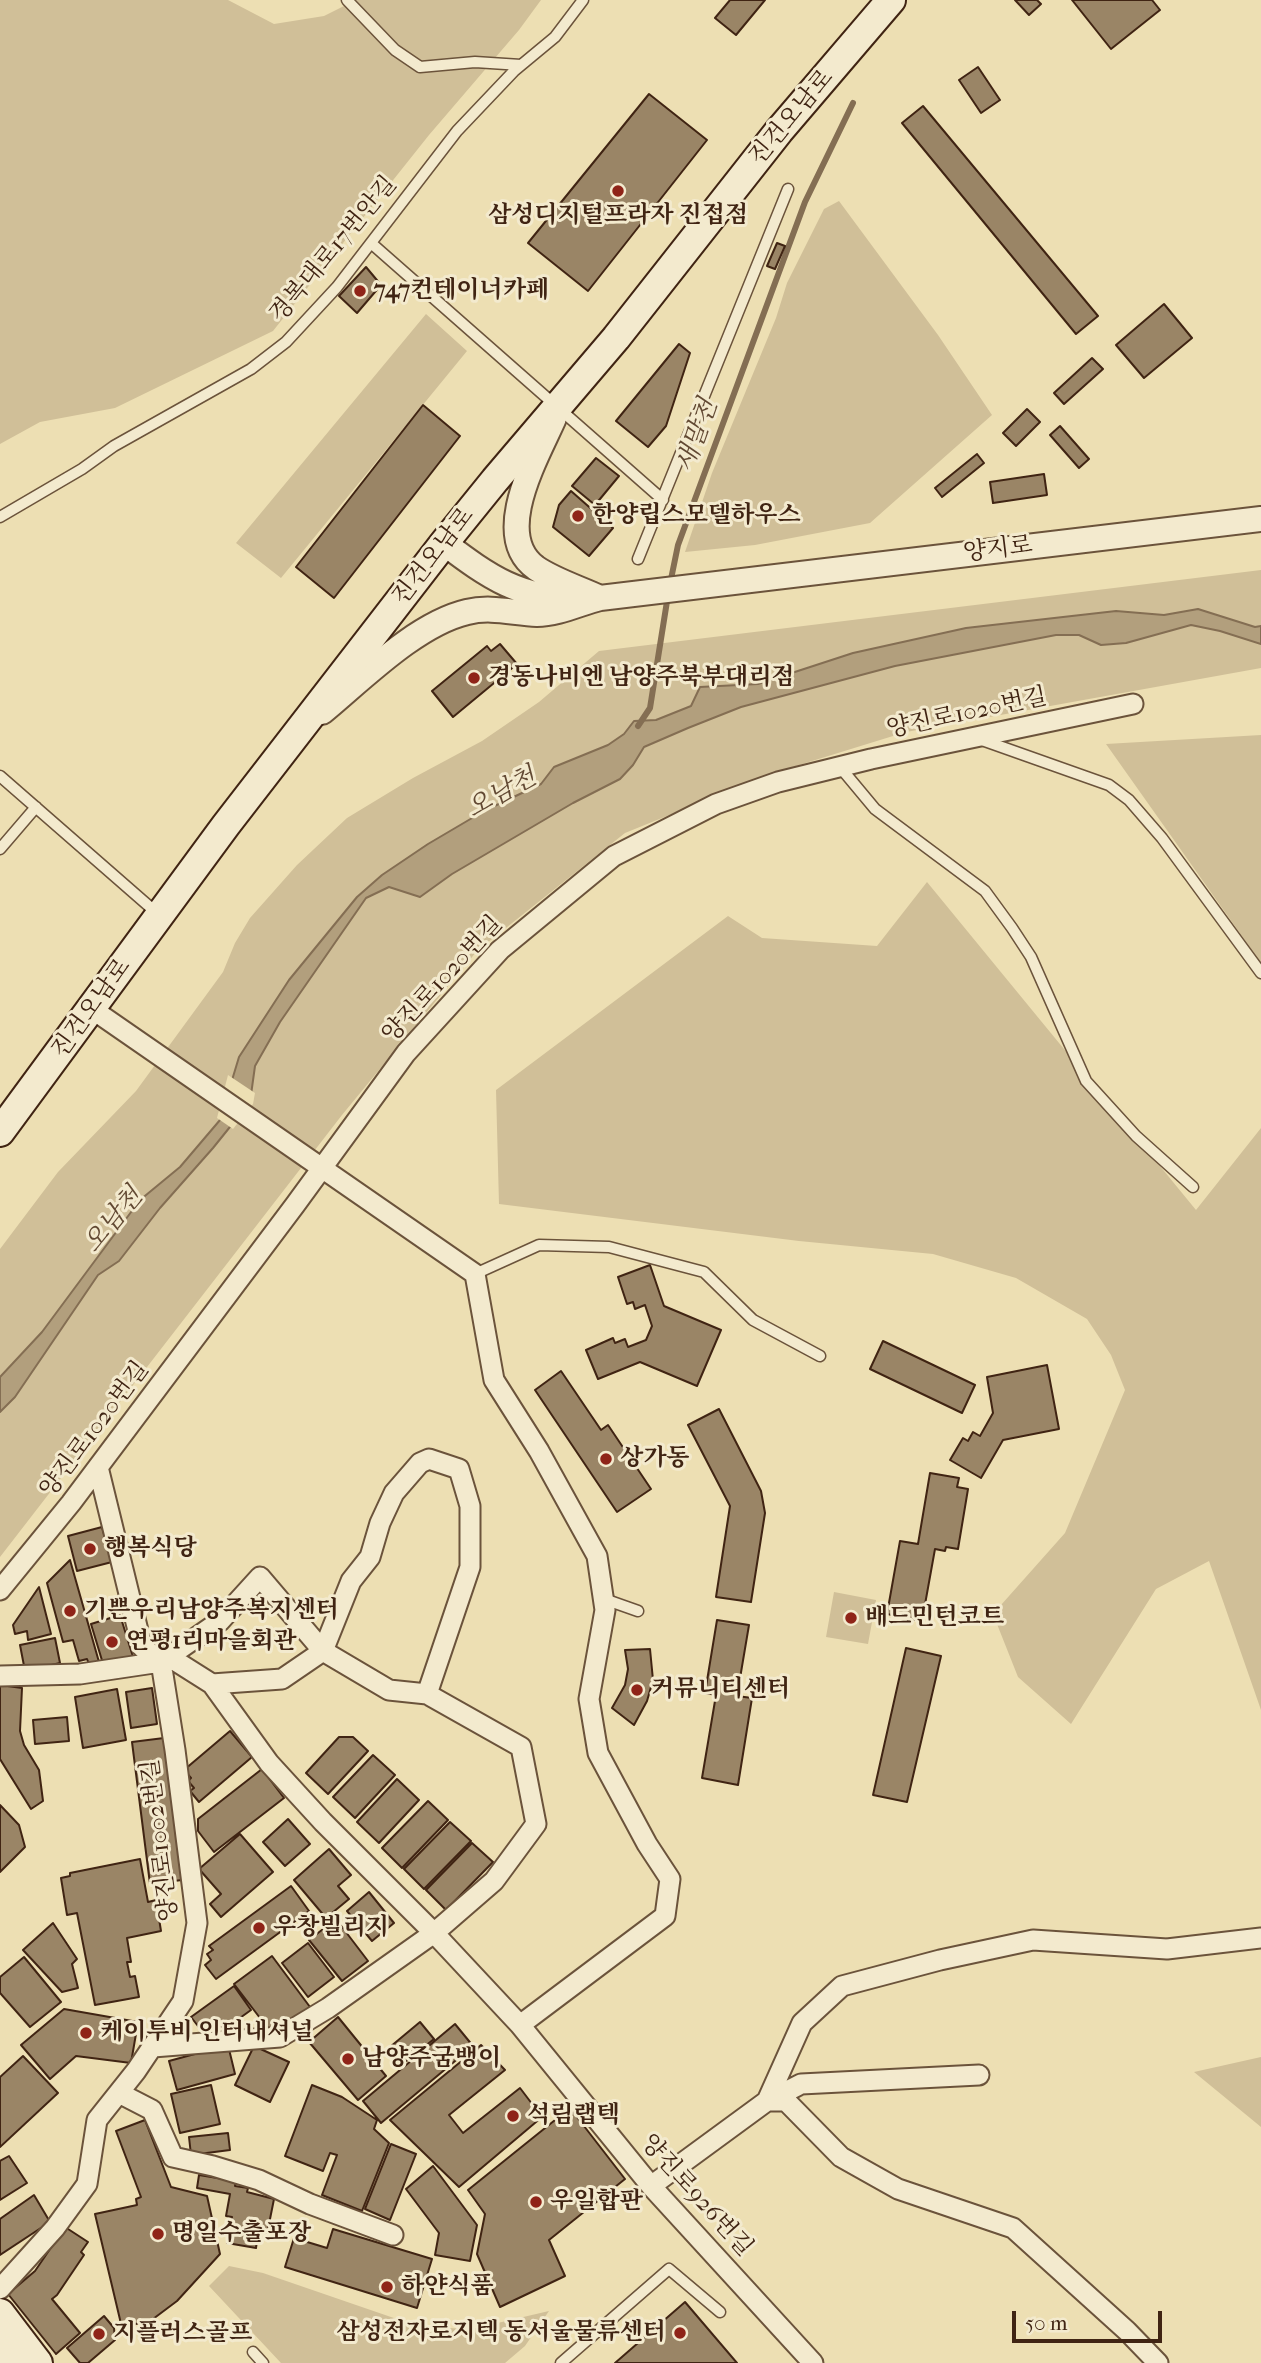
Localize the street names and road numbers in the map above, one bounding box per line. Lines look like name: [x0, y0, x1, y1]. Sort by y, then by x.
street label: 진건오남로: [744, 64, 840, 172]
street label: 경복대로17번안길: [264, 171, 404, 329]
street label: 진건오남로: [387, 502, 481, 612]
street label: 양지로: [962, 531, 1034, 569]
street label: 양진로1020번길: [884, 683, 1050, 745]
street label: 양진로1020번길: [377, 911, 509, 1049]
street label: 진건오남로: [46, 954, 138, 1064]
street label: 양진로1020번길: [34, 1356, 156, 1504]
street label: 양진로1002번길: [137, 1757, 185, 1923]
street label: 양진로926번길: [634, 2129, 758, 2263]

